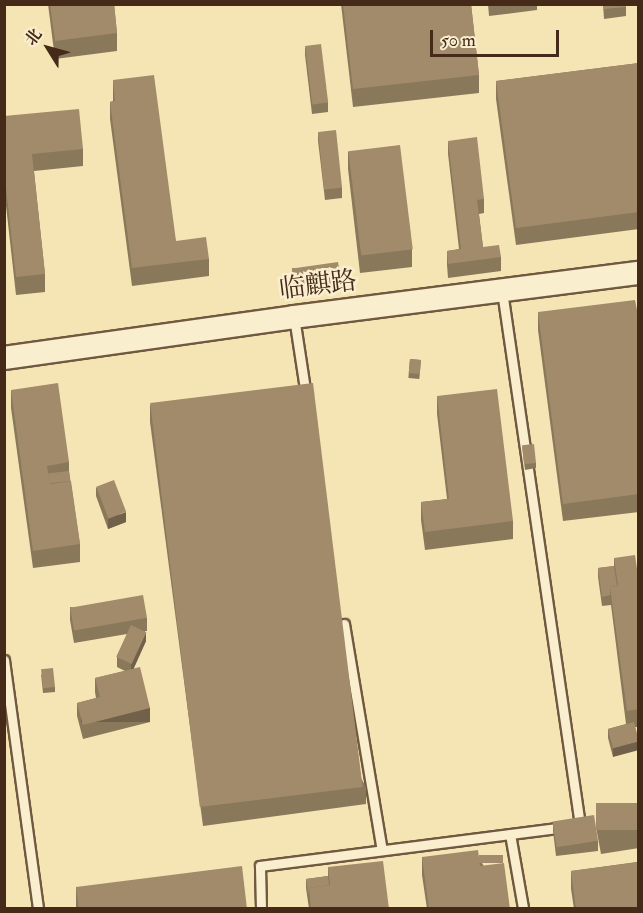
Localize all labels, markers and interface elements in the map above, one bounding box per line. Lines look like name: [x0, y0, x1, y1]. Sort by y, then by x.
north arrow: [18, 18, 78, 78]
scale bar: [433, 18, 562, 56]
text: 北: [21, 25, 46, 50]
text: 50 m: [441, 29, 476, 52]
street label: 临麒路: [277, 266, 359, 306]

